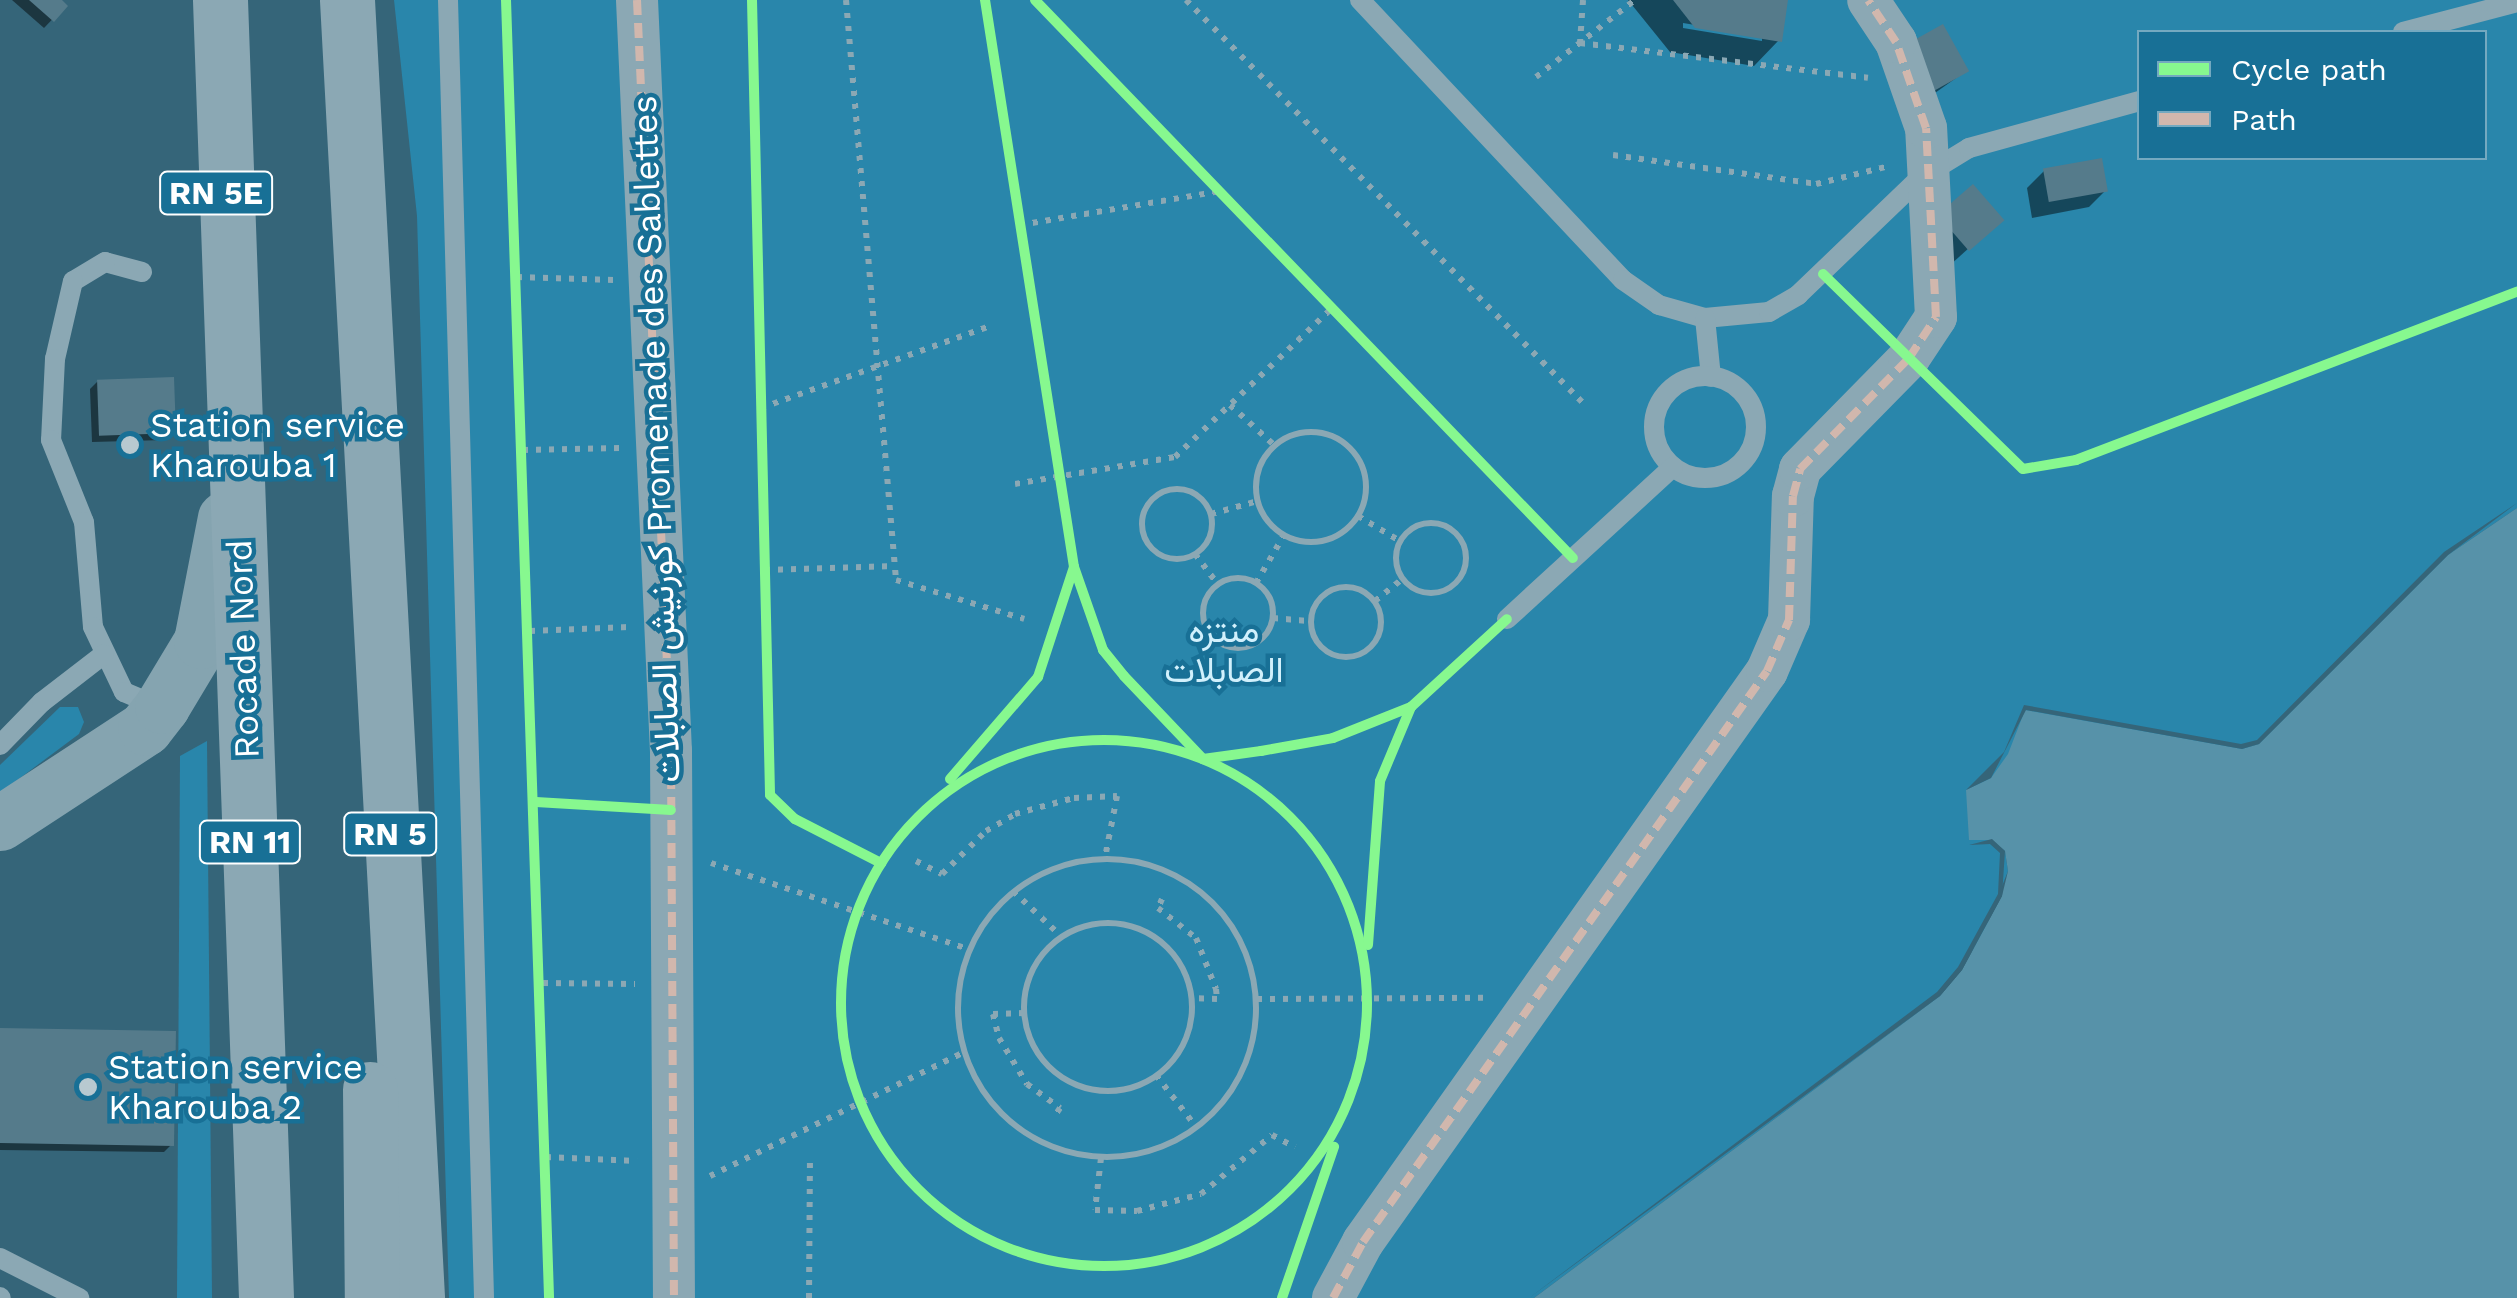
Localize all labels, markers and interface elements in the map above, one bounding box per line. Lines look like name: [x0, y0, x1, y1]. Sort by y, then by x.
legend: [2137, 30, 2487, 160]
text: Cycle path: [2231, 52, 2387, 87]
street label: كورنيش الصابلات Promenade des Sablettes: [623, 95, 689, 783]
text: Path: [2231, 102, 2297, 137]
road number: RN 5E: [158, 166, 274, 220]
place label: Station service Kharouba 1: [150, 404, 405, 486]
marker: Station service Kharouba 1: [119, 434, 141, 456]
street label: Rocade Nord: [218, 539, 268, 759]
park label: منتزه الصابلات: [1164, 609, 1284, 691]
road number: RN 5: [342, 807, 438, 861]
road number: RN 11: [198, 815, 302, 869]
place label: Station service Kharouba 2: [108, 1046, 363, 1128]
marker: Station service Kharouba 2: [77, 1076, 99, 1098]

